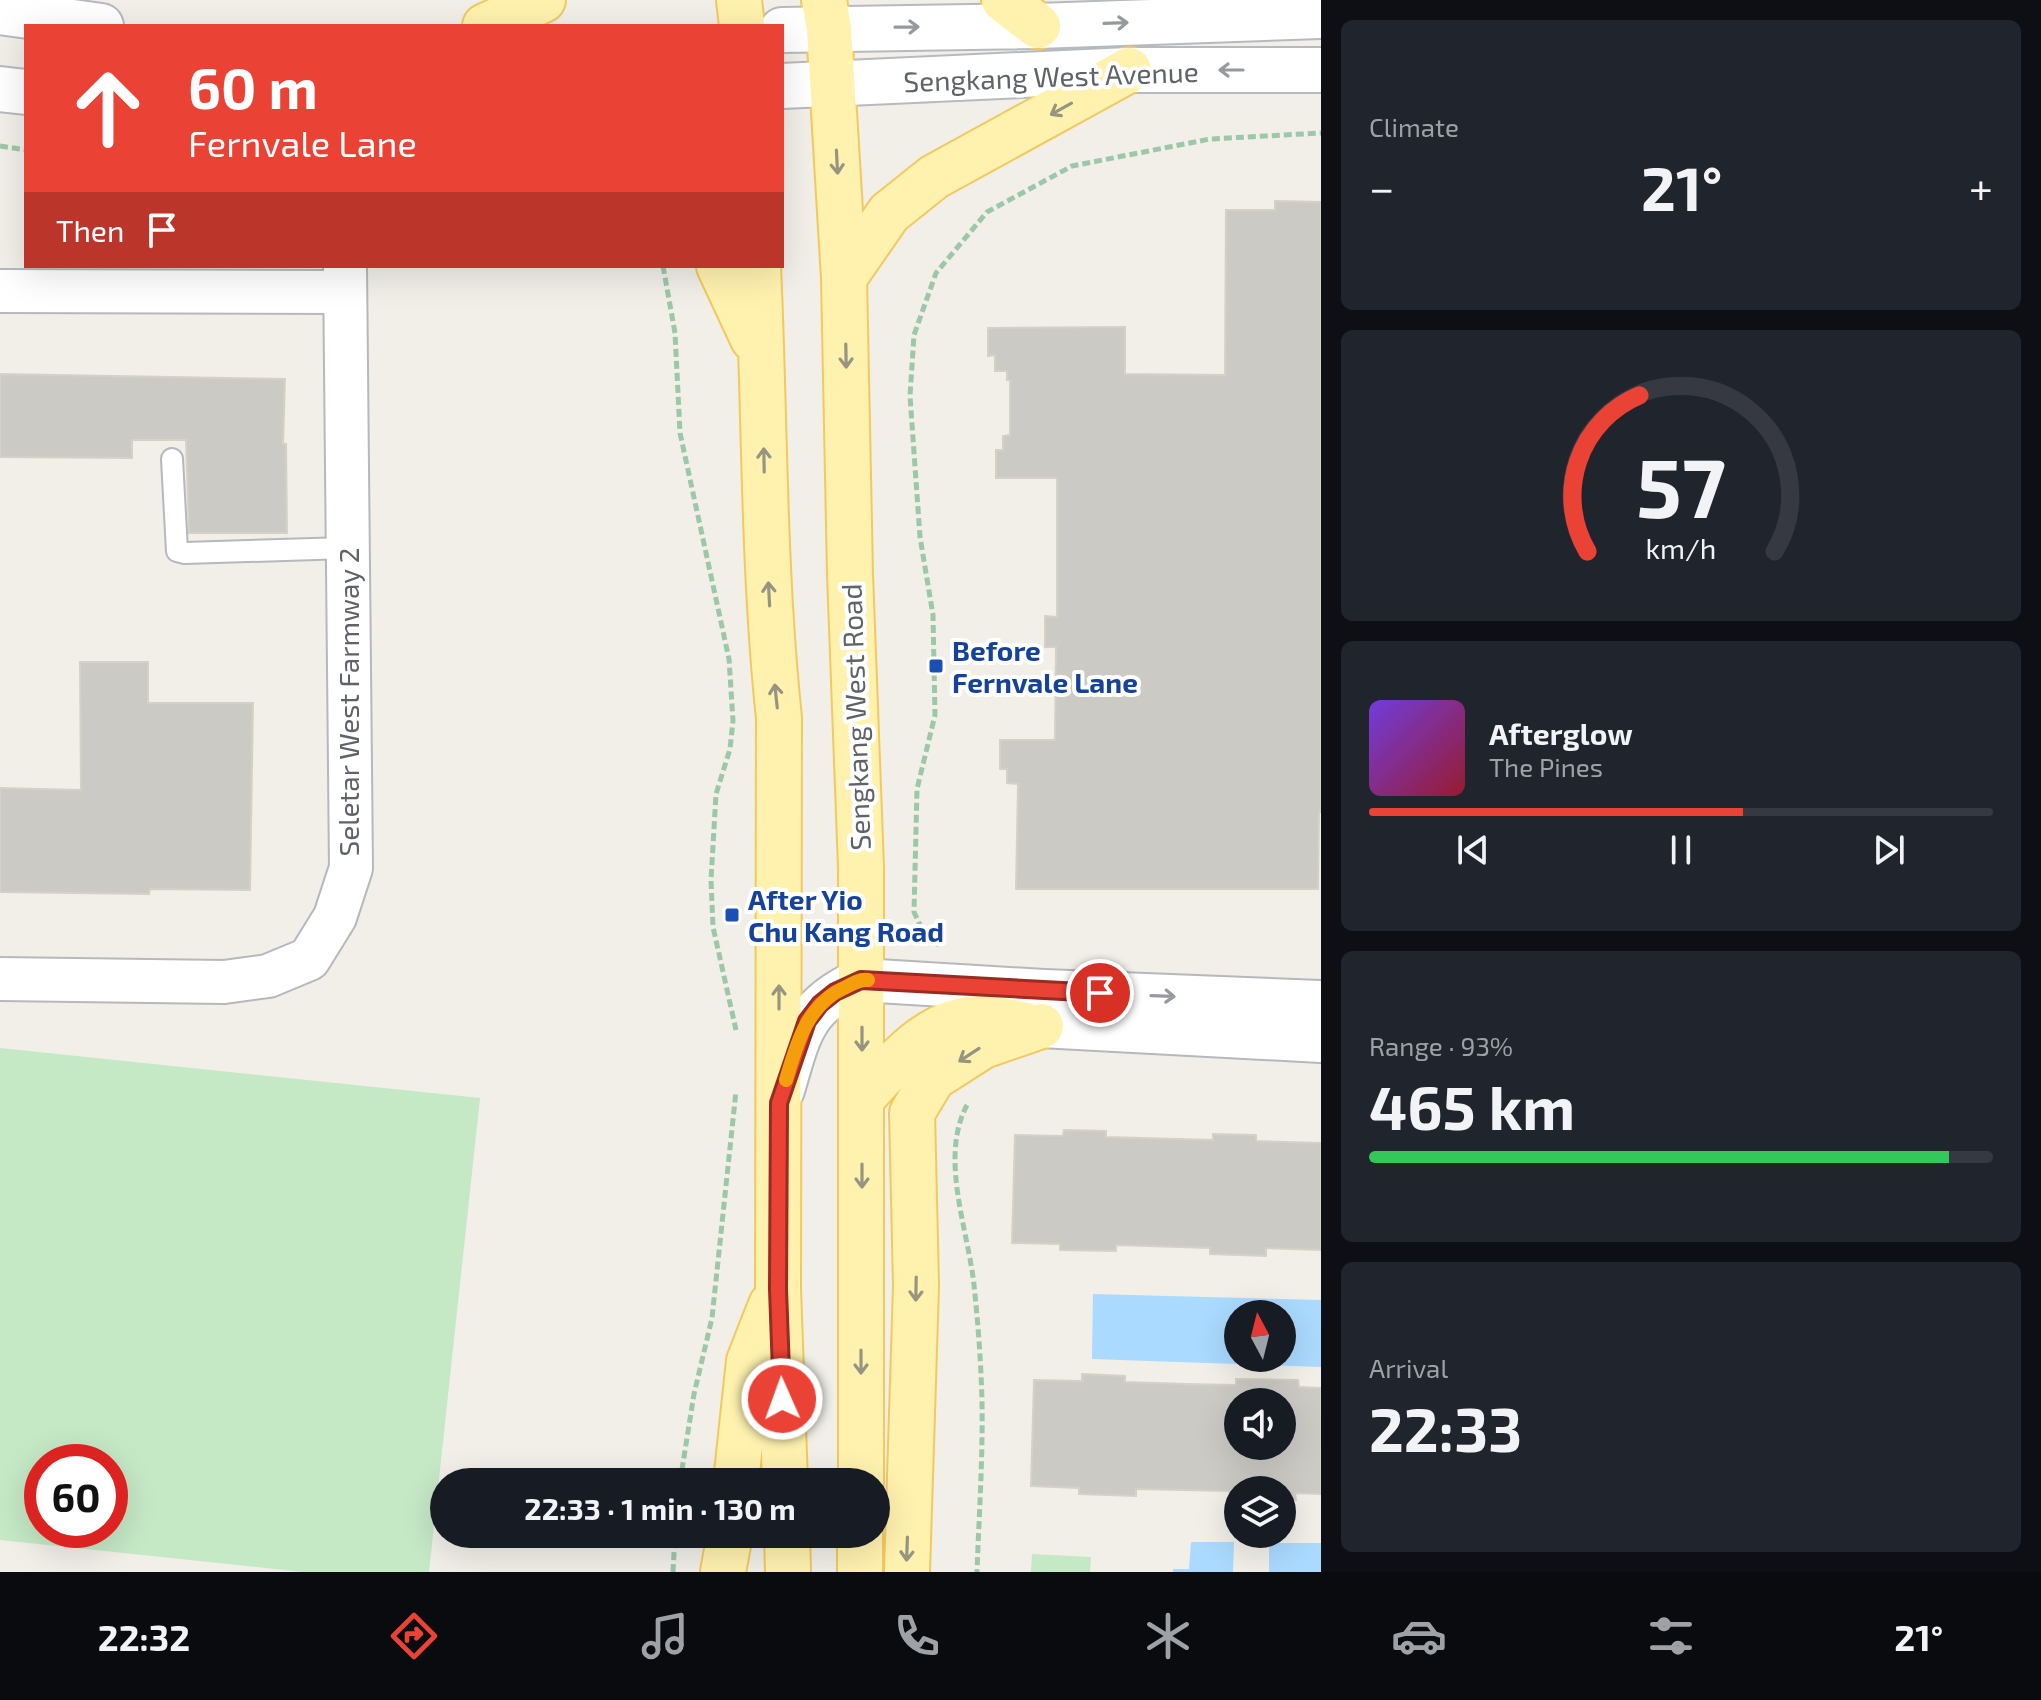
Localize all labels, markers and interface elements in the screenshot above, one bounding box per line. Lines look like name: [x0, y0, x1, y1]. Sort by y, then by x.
one-way arrow: [1102, 15, 1129, 31]
one-way arrow: [893, 20, 920, 35]
text: 60 m: [188, 53, 318, 120]
street label: Sengkang West Avenue: [903, 54, 1199, 98]
icon: ahead: [56, 56, 160, 160]
one-way arrow: [1218, 62, 1245, 78]
one-way arrow: [1050, 101, 1073, 117]
text: Climate: [1369, 111, 1459, 142]
text: Fernvale Lane: [188, 121, 417, 164]
one-way arrow: [830, 148, 845, 175]
text: 21°: [1641, 151, 1722, 223]
text: −: [1369, 160, 1395, 213]
text: +: [1969, 160, 1993, 213]
icon: arrive: [140, 208, 184, 252]
text: Then: [56, 212, 124, 248]
one-way arrow: [838, 342, 854, 369]
text: 57: [1636, 434, 1726, 534]
one-way arrow: [756, 447, 772, 474]
text: km/h: [1646, 530, 1716, 565]
street label: Seletar West Farmway 2: [331, 548, 365, 856]
one-way arrow: [761, 581, 776, 608]
street label: Sengkang West Road: [833, 583, 877, 851]
place label: Before Fernvale Lane: [952, 633, 1138, 699]
marker: Before Fernvale Lane: [927, 657, 945, 675]
one-way arrow: [769, 683, 784, 710]
text: Afterglow: [1489, 715, 1633, 751]
text: The Pines: [1489, 751, 1603, 782]
icon: previous: [1451, 828, 1495, 872]
icon: pause: [1659, 828, 1703, 872]
icon: next: [1867, 828, 1911, 872]
place label: After Yio Chu Kang Road: [748, 882, 944, 948]
marker: After Yio Chu Kang Road: [723, 906, 741, 924]
pin: [1066, 959, 1134, 1027]
icon: arrive: [1078, 971, 1122, 1015]
one-way arrow: [771, 984, 787, 1011]
one-way arrow: [1149, 988, 1176, 1003]
one-way arrow: [854, 1025, 870, 1052]
text: Range · 93%: [1369, 1030, 1513, 1061]
one-way arrow: [958, 1047, 981, 1063]
text: 465 km: [1369, 1070, 1575, 1142]
one-way arrow: [854, 1162, 870, 1189]
one-way arrow: [908, 1275, 924, 1302]
north arrow: [1224, 1300, 1296, 1372]
map controls: [1224, 1300, 1296, 1548]
one-way arrow: [853, 1348, 869, 1375]
text: Arrival: [1369, 1352, 1448, 1383]
position arrow: [740, 1357, 824, 1441]
button: sound: [1224, 1388, 1296, 1460]
text: 22:33: [1369, 1392, 1522, 1464]
speed limit sign: 60: [24, 1444, 128, 1548]
button: layers: [1224, 1476, 1296, 1548]
text: 22:33 · 1 min · 130 m: [524, 1490, 796, 1526]
one-way arrow: [900, 1535, 915, 1562]
icon: directions: [386, 1608, 442, 1664]
icon: music: [637, 1608, 693, 1664]
icon: phone: [889, 1608, 945, 1664]
icon: climate: [1140, 1608, 1196, 1664]
icon: car: [1391, 1608, 1447, 1664]
icon: filters: [1643, 1608, 1699, 1664]
text: 22:32: [98, 1615, 190, 1658]
text: 21°: [1894, 1615, 1943, 1658]

